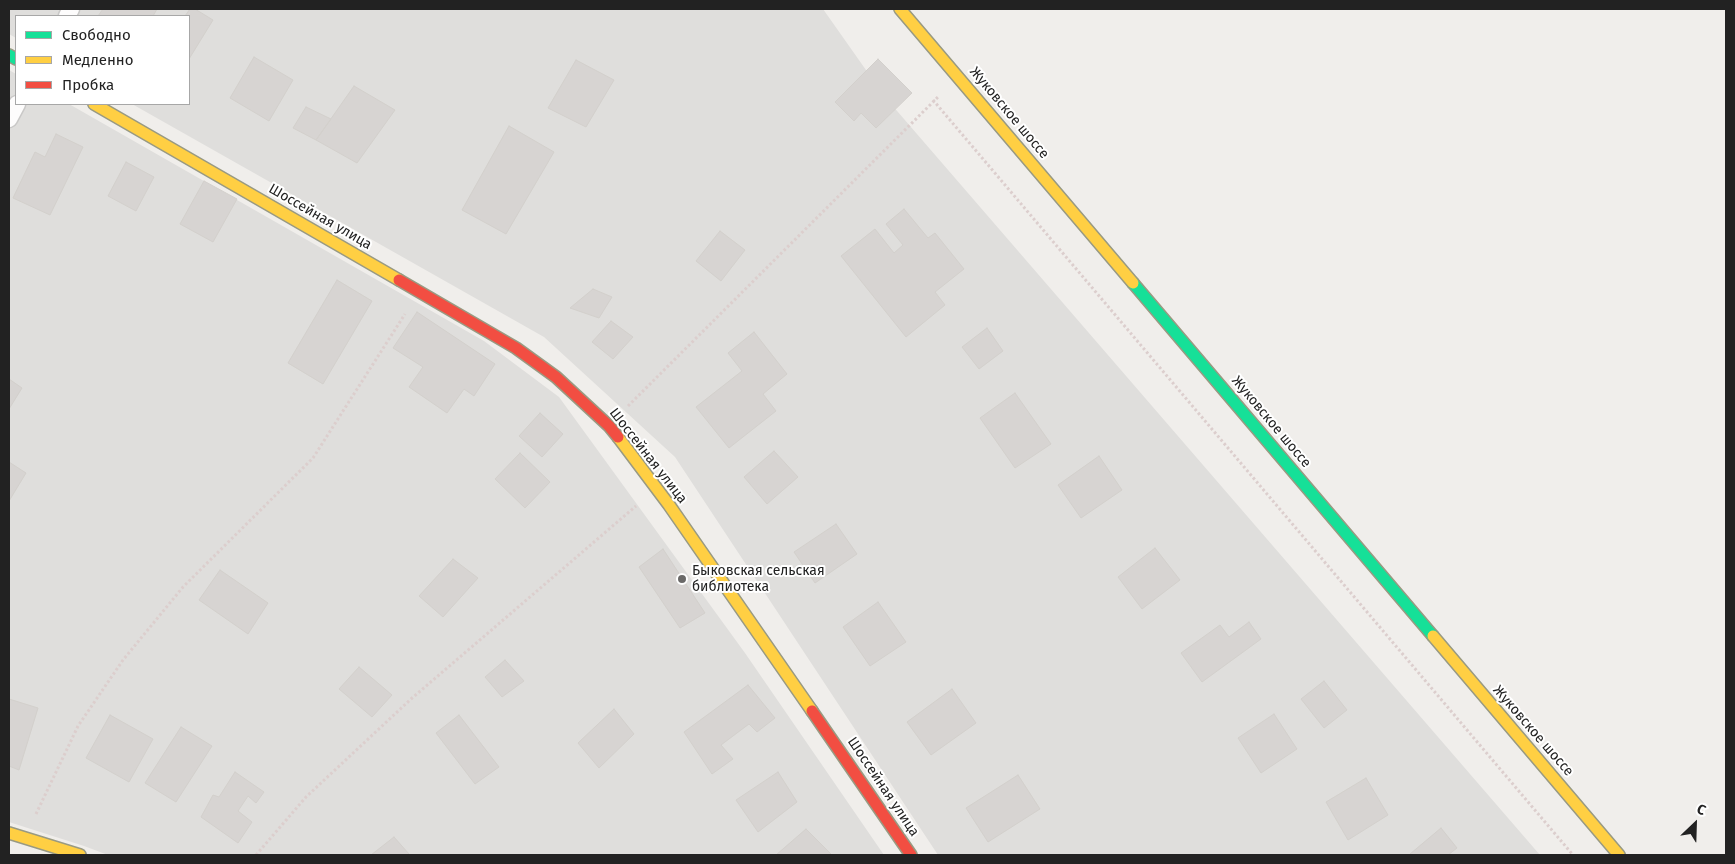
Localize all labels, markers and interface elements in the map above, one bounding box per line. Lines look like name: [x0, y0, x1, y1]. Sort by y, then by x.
legend: [15, 15, 190, 105]
text: Свободно: [62, 26, 131, 44]
text: Медленно: [62, 51, 134, 69]
street label: Жуковское шоссе: [966, 64, 1052, 162]
text: Пробка: [62, 76, 114, 94]
street label: Шоссейная улица: [265, 181, 375, 253]
street label: Жуковское шоссе: [1228, 373, 1314, 471]
street label: Шоссейная улица: [606, 405, 690, 507]
place label: Быковская сельская библиотека: [692, 563, 825, 596]
marker: Быковская сельская библиотека: [676, 573, 688, 585]
street label: Жуковское шоссе: [1489, 682, 1577, 780]
street label: Шоссейная улица: [844, 734, 922, 840]
north arrow: [1670, 799, 1720, 849]
text: С: [1694, 800, 1708, 819]

